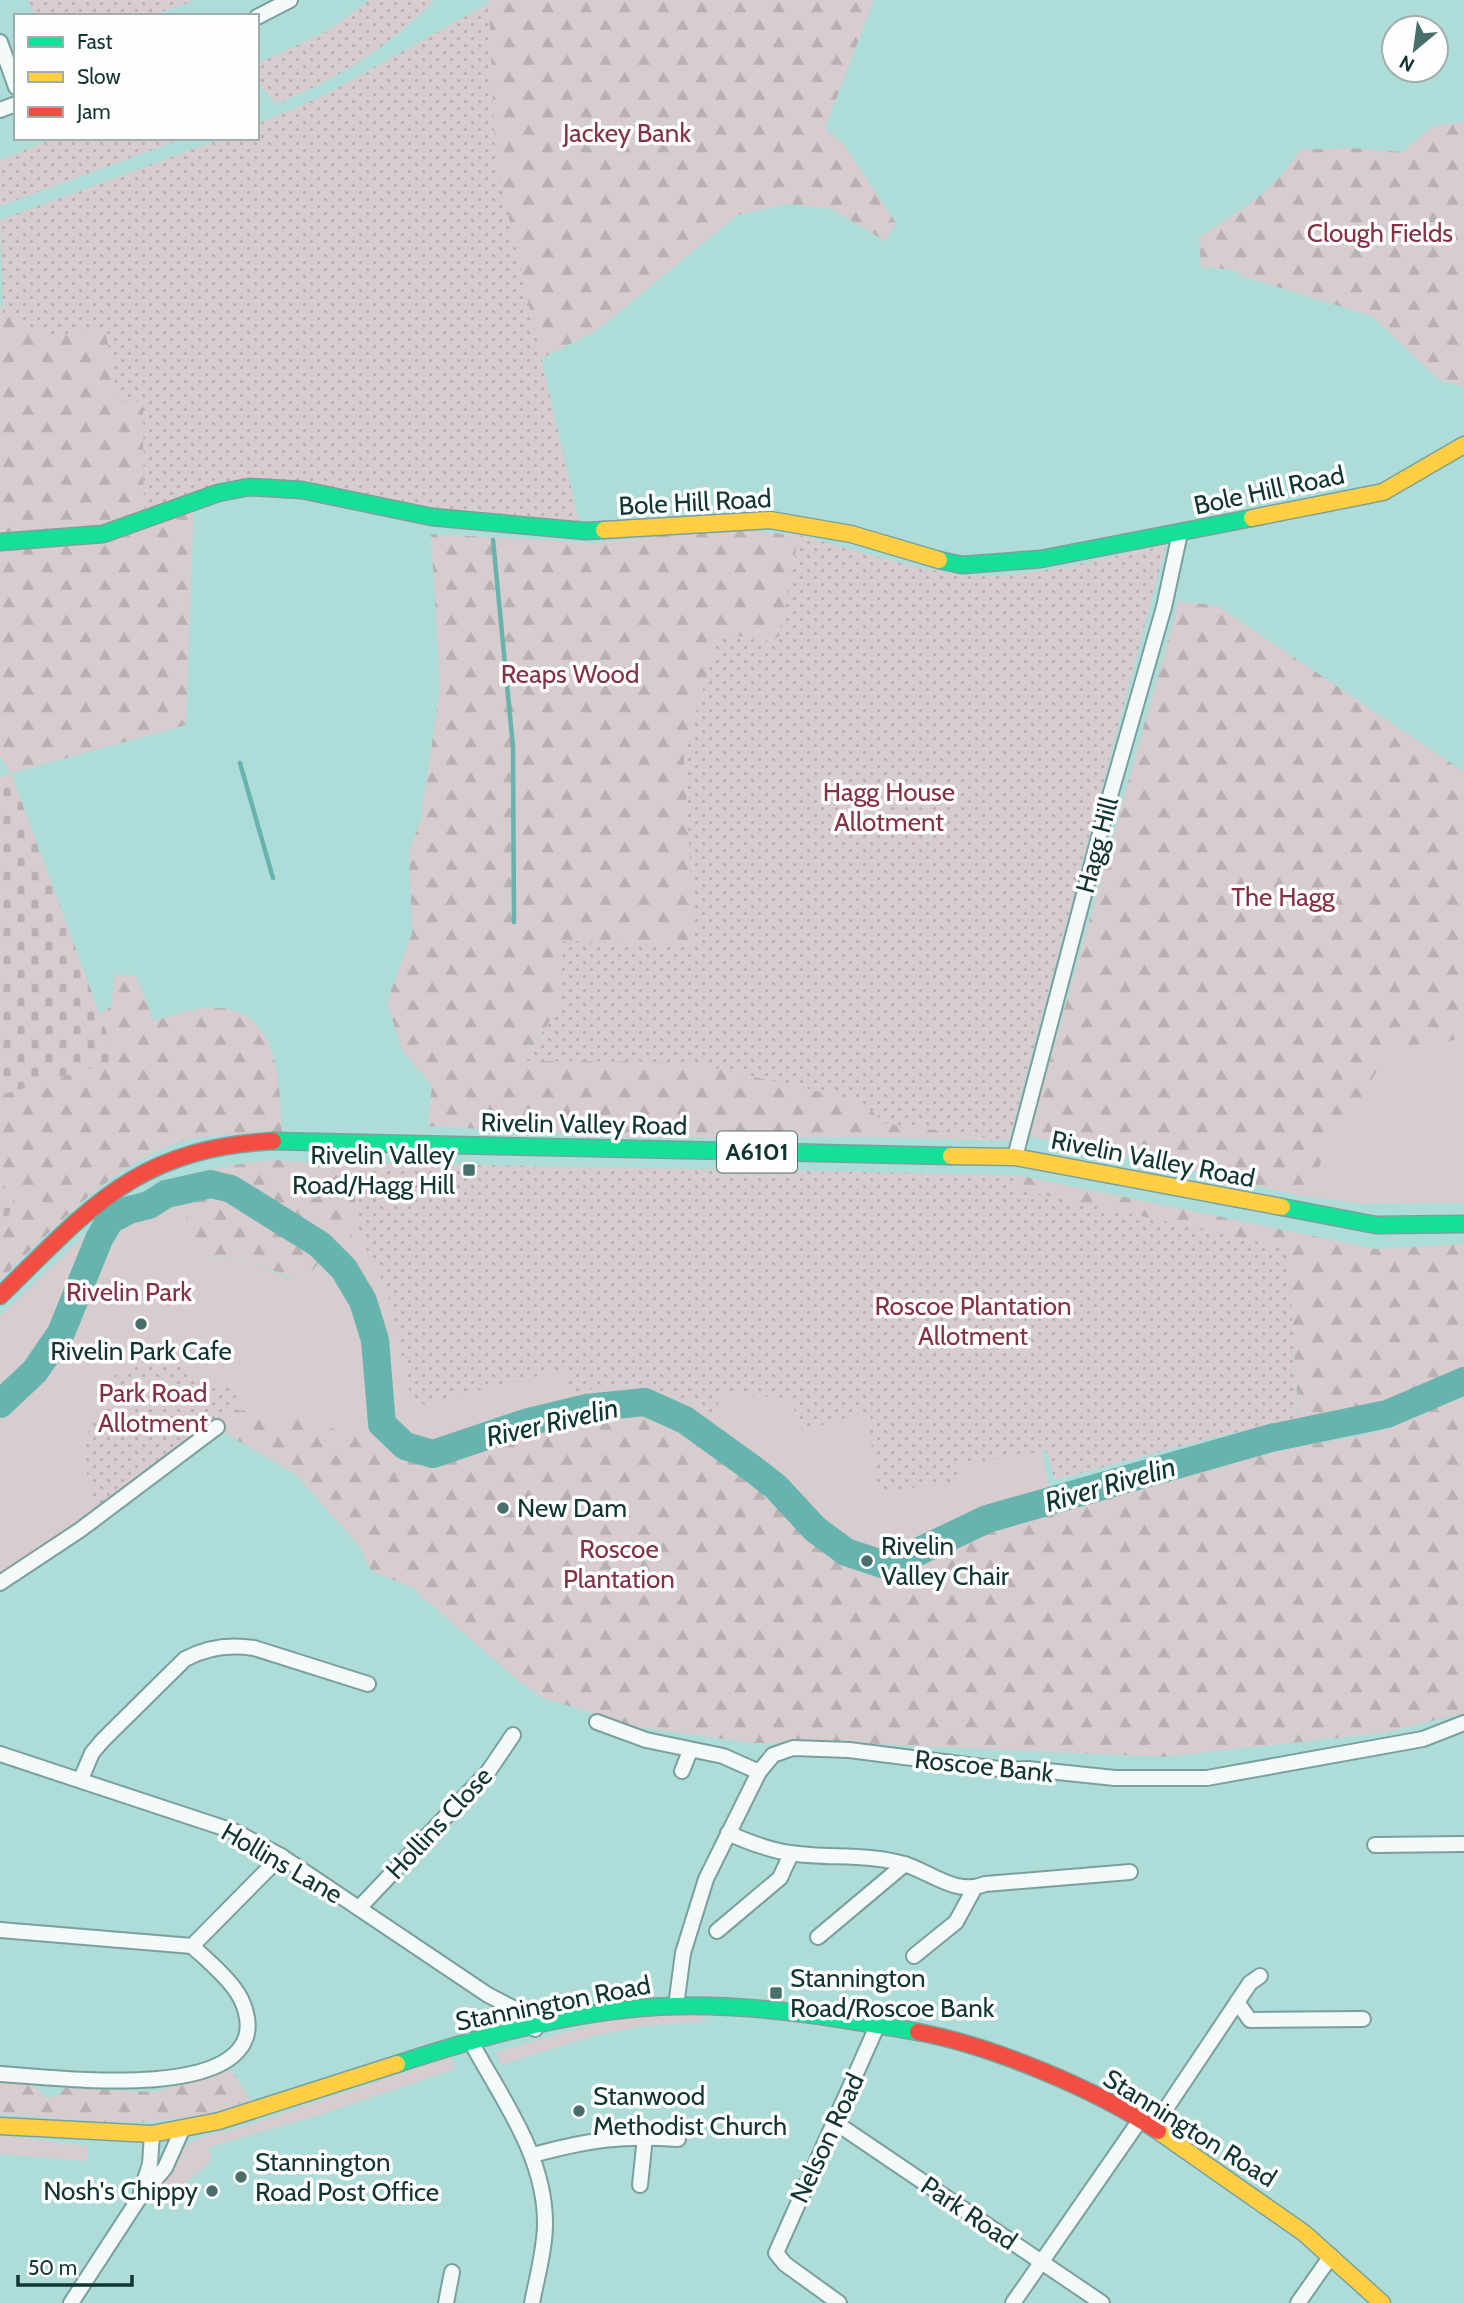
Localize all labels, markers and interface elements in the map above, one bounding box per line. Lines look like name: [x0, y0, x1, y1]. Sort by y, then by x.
legend: [14, 14, 259, 140]
north arrow: [1380, 14, 1450, 84]
text: Fast: [77, 29, 113, 54]
text: N: [1396, 50, 1418, 77]
text: Slow: [77, 64, 121, 89]
text: Jam: [76, 99, 111, 124]
park label: Jackey Bank: [562, 117, 691, 149]
park label: Clough Fields: [1307, 217, 1453, 249]
street label: Bole Hill Road: [1191, 458, 1347, 522]
street label: Bole Hill Road: [618, 482, 772, 522]
park label: Reaps Wood: [501, 658, 639, 690]
park label: Hagg House Allotment: [823, 776, 955, 838]
street label: Hagg Hill: [1069, 793, 1125, 897]
park label: The Hagg: [1231, 881, 1336, 913]
street label: Rivelin Valley Road: [480, 1106, 688, 1142]
street label: Rivelin Valley Road: [1048, 1124, 1258, 1194]
road number: A6101: [717, 1132, 797, 1172]
place label: Rivelin Valley Road/Hagg Hill: [292, 1139, 455, 1201]
marker: Rivelin Valley Road/Hagg Hill: [461, 1162, 477, 1178]
park label: Rivelin Park: [66, 1276, 192, 1308]
park label: Roscoe Plantation Allotment: [874, 1290, 1072, 1352]
marker: Rivelin Park Cafe: [133, 1316, 149, 1332]
place label: Rivelin Park Cafe: [50, 1335, 232, 1367]
park label: Park Road Allotment: [98, 1377, 208, 1439]
water label: River Rivelin: [483, 1390, 621, 1454]
water label: River Rivelin: [1041, 1449, 1179, 1519]
place label: New Dam: [517, 1492, 627, 1524]
marker: New Dam: [495, 1500, 511, 1516]
place label: Rivelin Valley Chair: [881, 1530, 1010, 1592]
park label: Roscoe Plantation: [563, 1533, 675, 1595]
marker: Rivelin Valley Chair: [859, 1553, 875, 1569]
street label: Roscoe Bank: [913, 1743, 1055, 1789]
street label: Hollins Close: [379, 1760, 499, 1886]
street label: Hollins Lane: [216, 1815, 348, 1911]
place label: Stannington Road/Roscoe Bank: [790, 1962, 995, 2024]
street label: Stannington Road: [453, 1968, 653, 2038]
marker: Stannington Road/Roscoe Bank: [768, 1985, 784, 2001]
street label: Stannington Road: [1098, 2062, 1282, 2194]
street label: Nelson Road: [783, 2068, 871, 2208]
place label: Stanwood Methodist Church: [593, 2080, 787, 2142]
marker: Stanwood Methodist Church: [571, 2103, 587, 2119]
place label: Stannington Road Post Office: [255, 2146, 439, 2208]
marker: Stannington Road Post Office: [233, 2169, 249, 2185]
street label: Park Road: [915, 2169, 1023, 2257]
place label: Nosh's Chippy: [43, 2175, 198, 2207]
marker: Nosh's Chippy: [204, 2183, 220, 2199]
scale bar: [18, 2244, 131, 2288]
text: 50 m: [28, 2255, 77, 2280]

